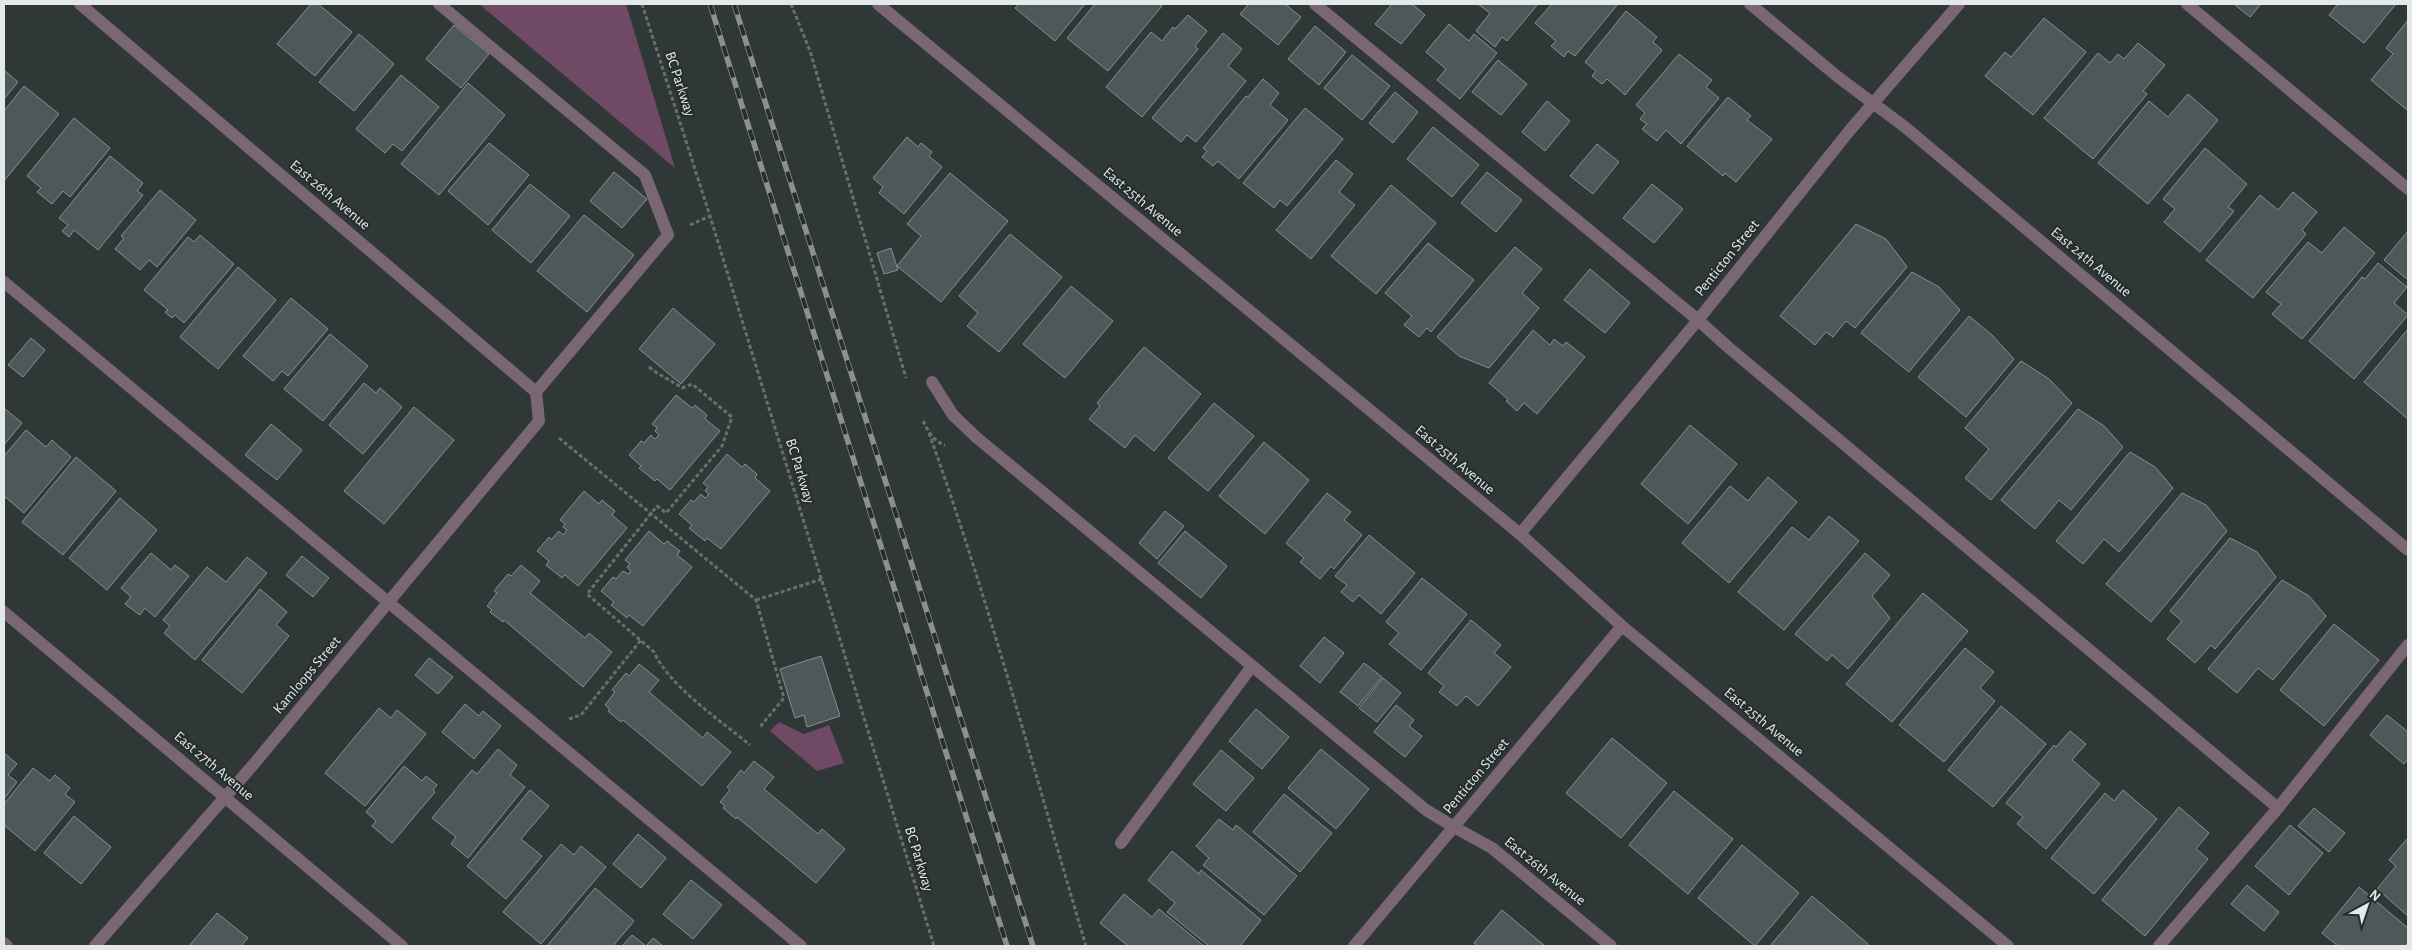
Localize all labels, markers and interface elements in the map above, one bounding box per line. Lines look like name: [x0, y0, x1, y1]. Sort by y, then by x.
street label: BC Parkway: [662, 50, 698, 119]
street label: East 26th Avenue: [287, 157, 373, 233]
street label: East 25th Avenue: [1100, 165, 1186, 239]
street label: Penticton Street: [1692, 217, 1762, 299]
street label: East 24th Avenue: [2048, 224, 2134, 300]
street label: East 25th Avenue: [1412, 423, 1498, 497]
street label: BC Parkway: [783, 437, 817, 506]
street label: Kamloops Street: [270, 633, 344, 717]
street label: East 25th Avenue: [1721, 685, 1807, 759]
street label: East 27th Avenue: [171, 729, 257, 803]
street label: Penticton Street: [1440, 735, 1512, 817]
street label: BC Parkway: [902, 825, 936, 894]
street label: East 26th Avenue: [1502, 834, 1588, 908]
north arrow: [2342, 880, 2392, 930]
text: N: [2366, 887, 2383, 904]

